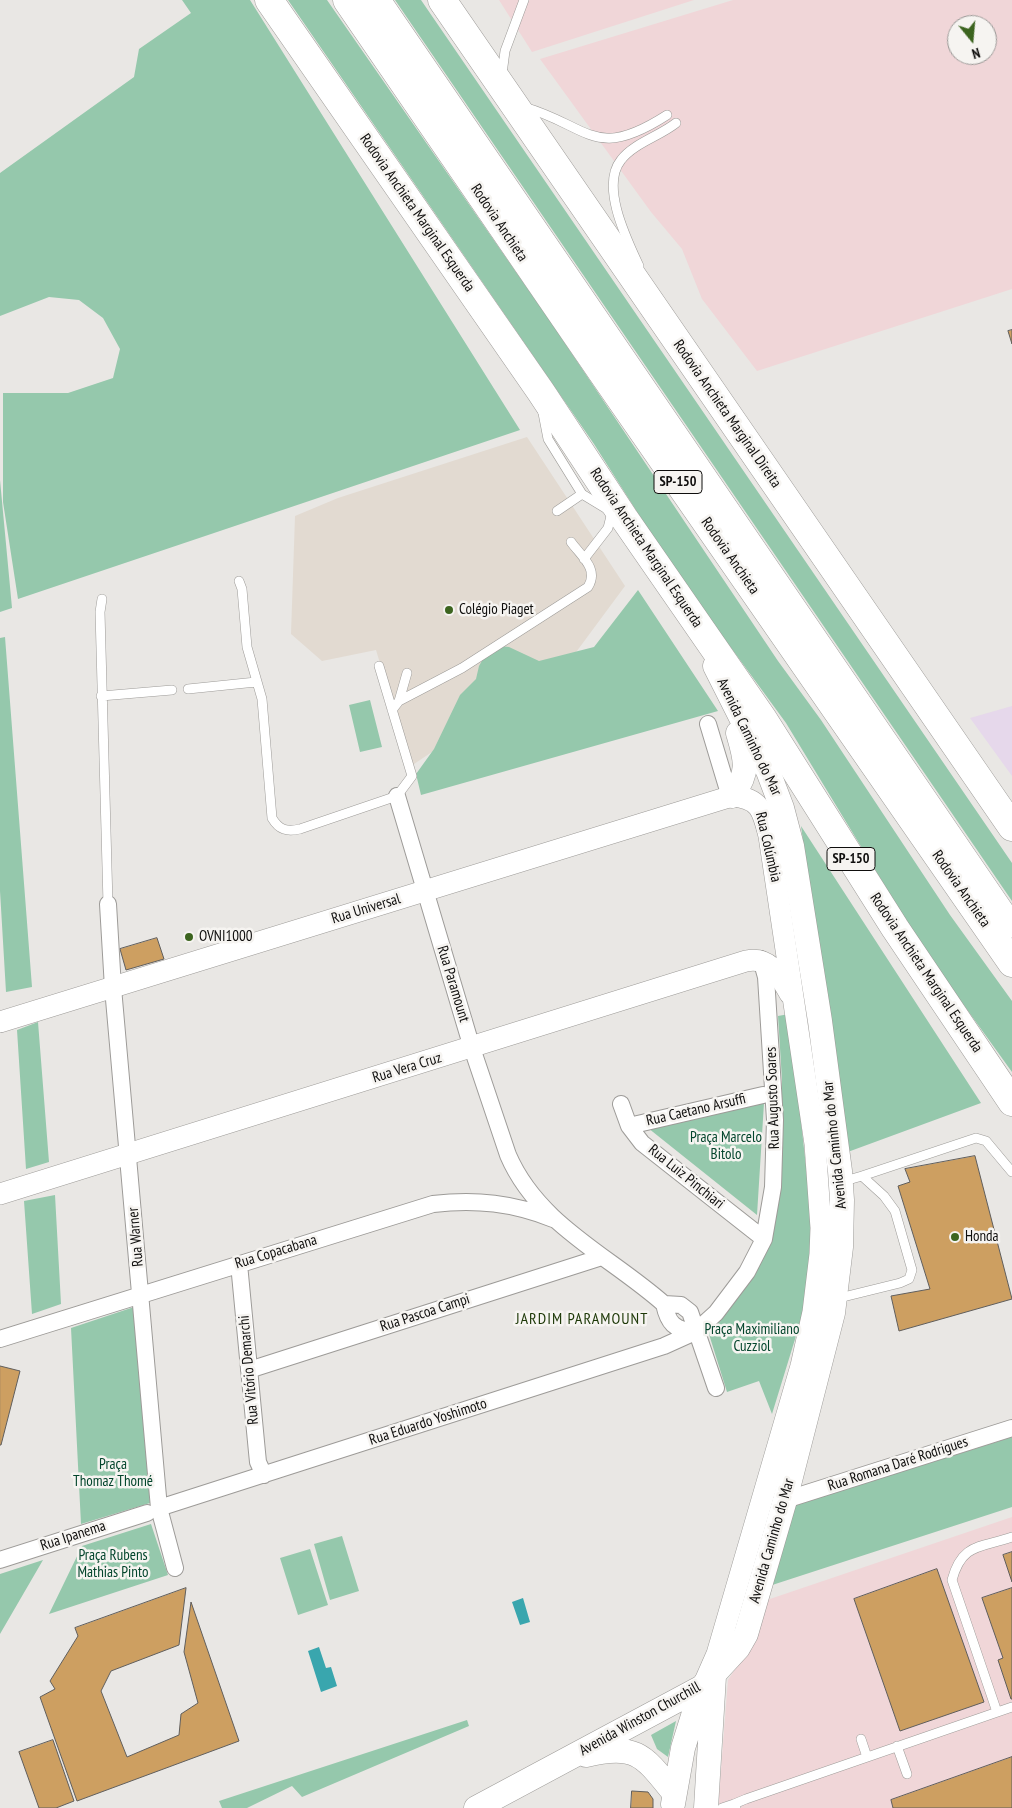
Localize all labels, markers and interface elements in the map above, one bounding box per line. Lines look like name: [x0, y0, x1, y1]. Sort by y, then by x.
north arrow: [947, 15, 997, 65]
text: N: [970, 44, 982, 63]
street label: Rodovia Anchieta Marginal Esquerda: [356, 131, 478, 295]
street label: Rodovia Anchieta: [467, 181, 531, 265]
street label: Rodovia Anchieta Marginal Direita: [669, 337, 785, 491]
street label: Rodovia Anchieta Marginal Esquerda: [586, 465, 706, 631]
road number: SP-150: [654, 471, 702, 494]
street label: Rodovia Anchieta: [697, 514, 763, 598]
place label: Colégio Piaget: [459, 601, 534, 619]
marker: Colégio Piaget: [443, 604, 455, 616]
street label: Avenida Caminho do Mar: [713, 675, 785, 799]
street label: Rua Colúmbia: [751, 810, 785, 884]
street label: Rodovia Anchieta: [928, 847, 994, 931]
road number: SP-150: [827, 848, 875, 871]
street label: Rua Universal: [329, 890, 403, 928]
street label: Rodovia Anchieta Marginal Esquerda: [866, 890, 986, 1056]
place label: OVNI1000: [199, 928, 252, 946]
marker: OVNI1000: [183, 931, 195, 943]
street label: Rua Paramount: [433, 944, 473, 1024]
street label: Rua Augusto Soares: [762, 1046, 784, 1150]
street label: Rua Vera Cruz: [370, 1049, 444, 1087]
street label: Avenida Caminho do Mar: [819, 1080, 851, 1210]
street label: Rua Caetano Arsuffi: [645, 1090, 747, 1130]
park label: Praça Marcelo Bitolo: [690, 1129, 762, 1164]
street label: Rua Luiz Pinchiari: [644, 1141, 728, 1213]
street label: Rua Warner: [124, 1207, 148, 1267]
place label: Honda: [965, 1228, 999, 1246]
street label: Rua Copacabana: [233, 1231, 319, 1273]
marker: Honda: [949, 1231, 961, 1243]
street label: Rua Pascoa Campi: [378, 1290, 472, 1336]
district label: JARDIM PARAMOUNT: [514, 1309, 650, 1329]
street label: Rua Vitório Demarchi: [235, 1315, 263, 1425]
park label: Praça Maximiliano Cuzziol: [705, 1321, 799, 1356]
street label: Rua Eduardo Yoshimoto: [367, 1395, 489, 1449]
street label: Rua Romana Daré Rodrigues: [826, 1433, 970, 1495]
park label: Praça Thomaz Thomé: [73, 1456, 153, 1491]
street label: Avenida Caminho do Mar: [746, 1477, 798, 1605]
street label: Rua Ipanema: [38, 1517, 108, 1555]
park label: Praça Rubens Mathias Pinto: [78, 1547, 148, 1582]
street label: Avenida Winston Churchill: [576, 1678, 704, 1760]

